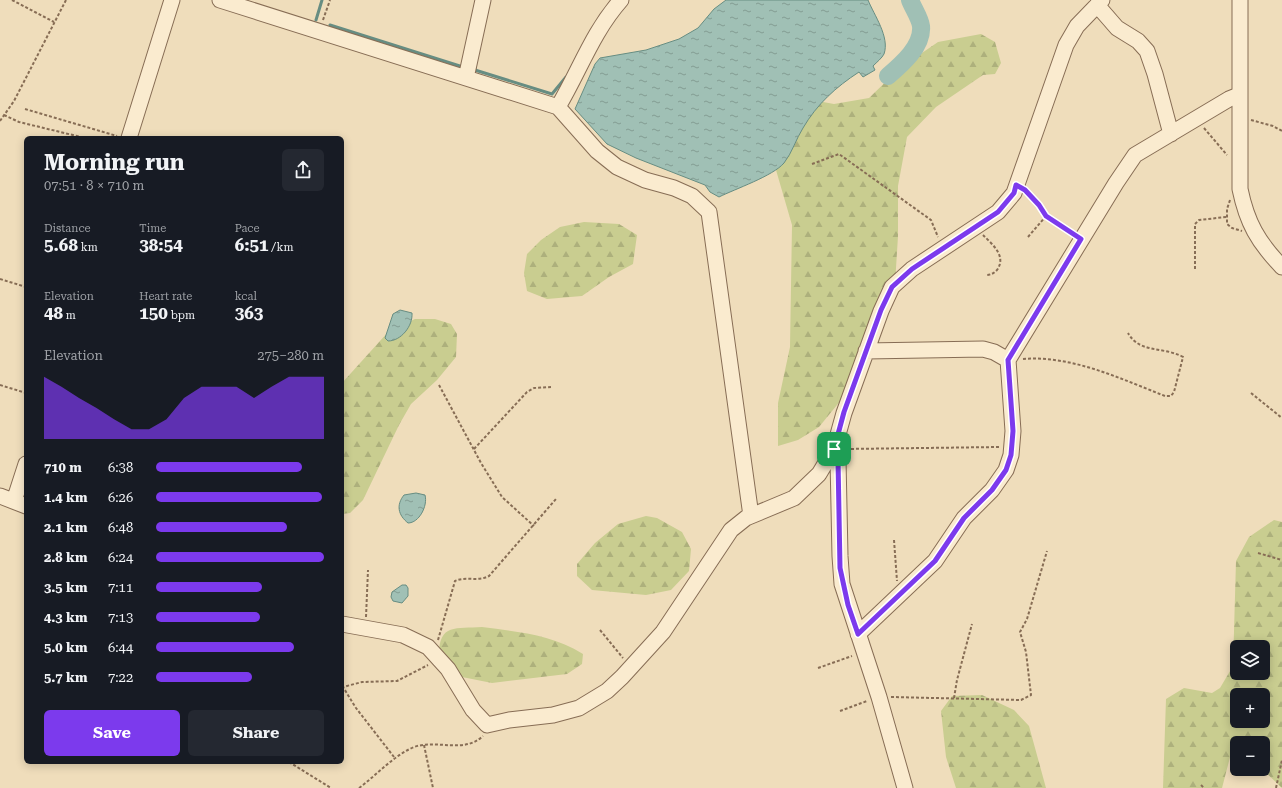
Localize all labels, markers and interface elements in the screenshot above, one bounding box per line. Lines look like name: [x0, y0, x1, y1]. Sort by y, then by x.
button: share: [282, 149, 324, 191]
text: Morning run: [44, 150, 185, 175]
text: 07:51 · 8 × 710 m: [44, 178, 144, 193]
text: Distance: [44, 222, 91, 235]
text: Time: [139, 222, 166, 235]
text: Pace: [235, 222, 259, 235]
text: 5.68: [44, 235, 78, 255]
text: 38:54: [139, 235, 183, 255]
text: 6:51: [235, 235, 269, 255]
text: km: [78, 241, 98, 254]
text: /km: [269, 241, 294, 254]
text: Elevation: [44, 290, 94, 303]
text: Heart rate: [139, 290, 192, 303]
text: kcal: [235, 290, 257, 303]
text: 48: [44, 303, 63, 323]
text: 150: [139, 303, 168, 323]
text: 363: [235, 303, 263, 323]
text: m: [63, 309, 76, 322]
text: bpm: [168, 309, 195, 322]
text: Elevation: [44, 348, 103, 363]
text: 275–280 m: [257, 348, 324, 363]
pin: [817, 432, 851, 466]
icon: arrive: [823, 438, 845, 460]
text: 710 m: [44, 460, 82, 475]
text: 6:38: [108, 460, 133, 475]
text: 1.4 km: [44, 490, 87, 505]
text: 6:26: [108, 490, 133, 505]
text: 2.1 km: [44, 520, 87, 535]
text: 6:48: [108, 520, 133, 535]
text: 2.8 km: [44, 550, 87, 565]
text: 6:24: [108, 550, 133, 565]
text: 3.5 km: [44, 580, 87, 595]
text: 7:11: [108, 580, 133, 595]
text: 4.3 km: [44, 610, 87, 625]
text: 7:13: [108, 610, 133, 625]
text: 5.0 km: [44, 640, 87, 655]
text: 6:44: [108, 640, 133, 655]
map controls: [1230, 640, 1270, 776]
button: layers: [1230, 640, 1270, 680]
text: 5.7 km: [44, 670, 87, 685]
text: 7:22: [108, 670, 133, 685]
button: +: [1230, 688, 1270, 728]
button: Save: [44, 710, 180, 756]
button: Share: [188, 710, 324, 756]
button: −: [1230, 736, 1270, 776]

